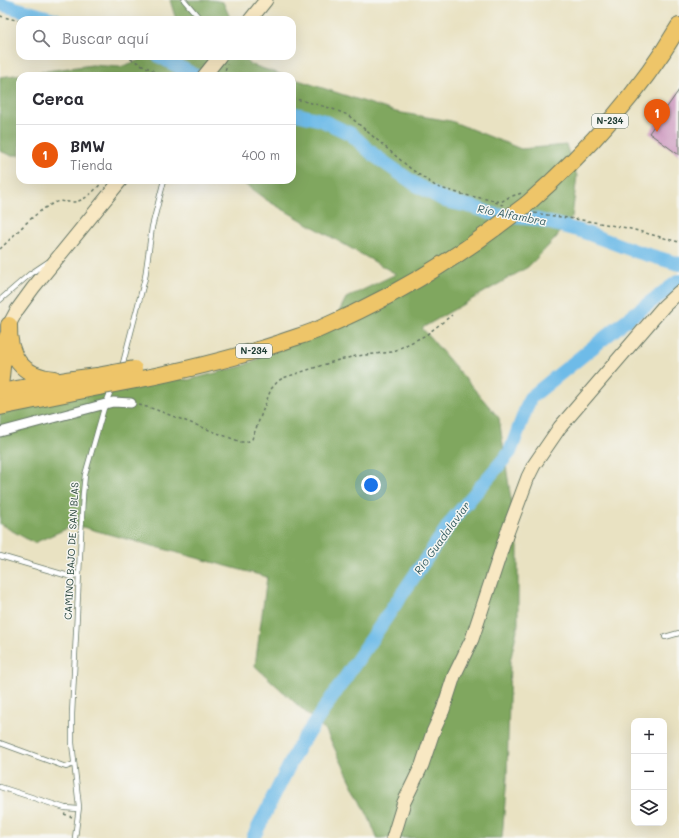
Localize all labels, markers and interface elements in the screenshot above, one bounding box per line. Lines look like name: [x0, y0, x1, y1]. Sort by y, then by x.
search box: [16, 16, 296, 60]
icon: search: [30, 27, 52, 49]
text: Buscar aquí: [62, 28, 149, 48]
text: Cerca: [32, 87, 84, 109]
pin: 1: [644, 99, 670, 132]
road number: N-234: [592, 114, 628, 128]
text: BMW: [70, 136, 105, 156]
text: 1: [42, 146, 48, 163]
text: 400 m: [242, 146, 280, 163]
text: Tienda: [70, 156, 113, 173]
water label: Río Alfambra: [476, 200, 548, 229]
road number: N-234: [236, 344, 272, 358]
your location: [361, 475, 381, 495]
street label: CAMINO BAJO DE SAN BLAS: [60, 482, 82, 620]
water label: Río Guadalaviar: [410, 498, 473, 577]
map controls: [631, 718, 667, 826]
button: +: [631, 718, 667, 754]
button: −: [631, 754, 667, 790]
button: layers: [631, 790, 667, 826]

